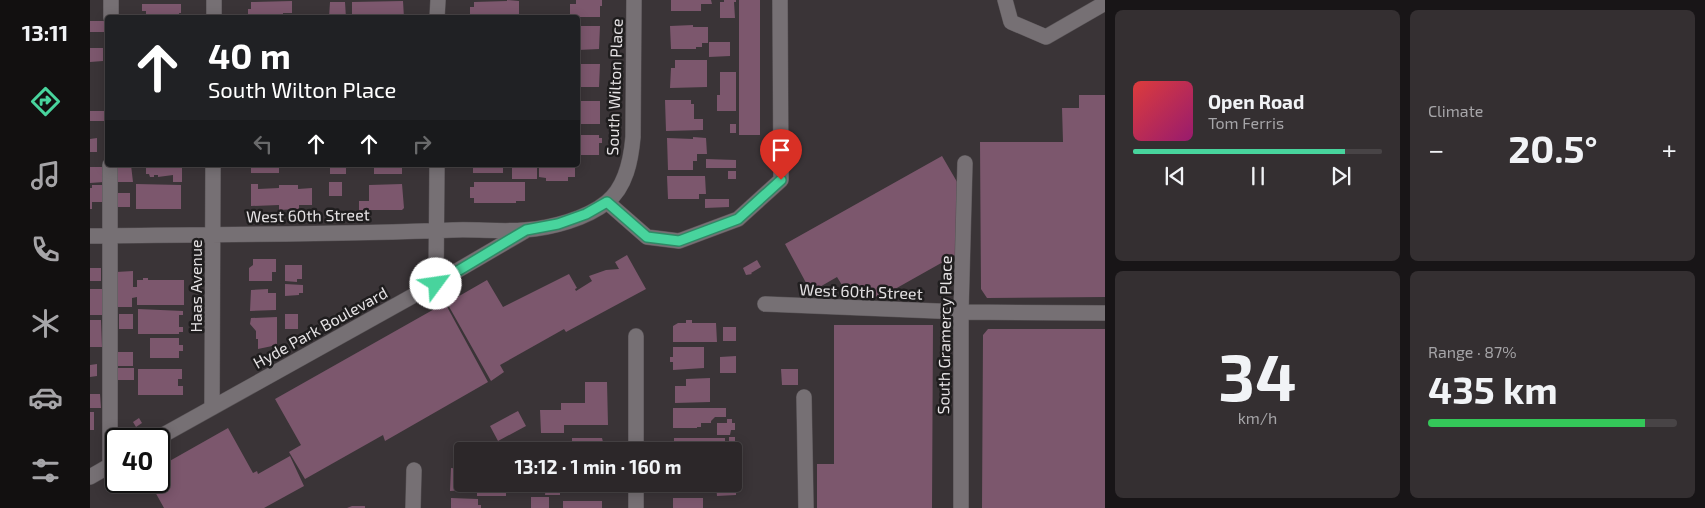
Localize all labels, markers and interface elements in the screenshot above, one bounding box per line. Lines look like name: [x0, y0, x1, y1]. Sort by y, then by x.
street label: South Wilton Place: [602, 18, 626, 156]
text: 13:11: [22, 19, 68, 45]
text: 40 m: [208, 34, 291, 76]
icon: ahead: [125, 35, 190, 100]
text: South Wilton Place: [208, 76, 396, 102]
icon: directions: [28, 84, 63, 119]
text: Open Road: [1208, 90, 1304, 113]
text: Climate: [1428, 101, 1483, 120]
text: Tom Ferris: [1208, 113, 1284, 132]
text: 20.5°: [1508, 125, 1598, 171]
pin: [760, 129, 802, 180]
icon: left: [249, 130, 277, 158]
icon: ahead: [302, 130, 330, 158]
icon: ahead: [355, 130, 383, 158]
icon: right: [408, 130, 436, 158]
text: −: [1428, 132, 1444, 166]
text: +: [1662, 132, 1677, 166]
icon: arrive: [767, 136, 795, 164]
icon: music: [28, 158, 63, 193]
icon: previous: [1161, 162, 1189, 190]
icon: pause: [1244, 162, 1272, 190]
icon: next: [1327, 162, 1355, 190]
street label: West 60th Street: [246, 204, 370, 226]
icon: phone: [28, 232, 63, 267]
street label: Haas Avenue: [186, 239, 205, 333]
street label: South Gramercy Place: [933, 255, 955, 415]
position arrow: [409, 257, 461, 309]
street label: West 60th Street: [799, 279, 923, 303]
street label: Hyde Park Boulevard: [250, 282, 390, 372]
icon: climate: [28, 306, 63, 341]
text: 34: [1218, 336, 1297, 414]
text: Range · 87%: [1428, 342, 1517, 361]
text: 435 km: [1428, 366, 1558, 412]
icon: car: [28, 380, 63, 415]
text: km/h: [1238, 408, 1277, 427]
speed limit sign: 40: [105, 428, 170, 493]
icon: filters: [28, 453, 63, 488]
text: 13:12 · 1 min · 160 m: [514, 455, 682, 478]

